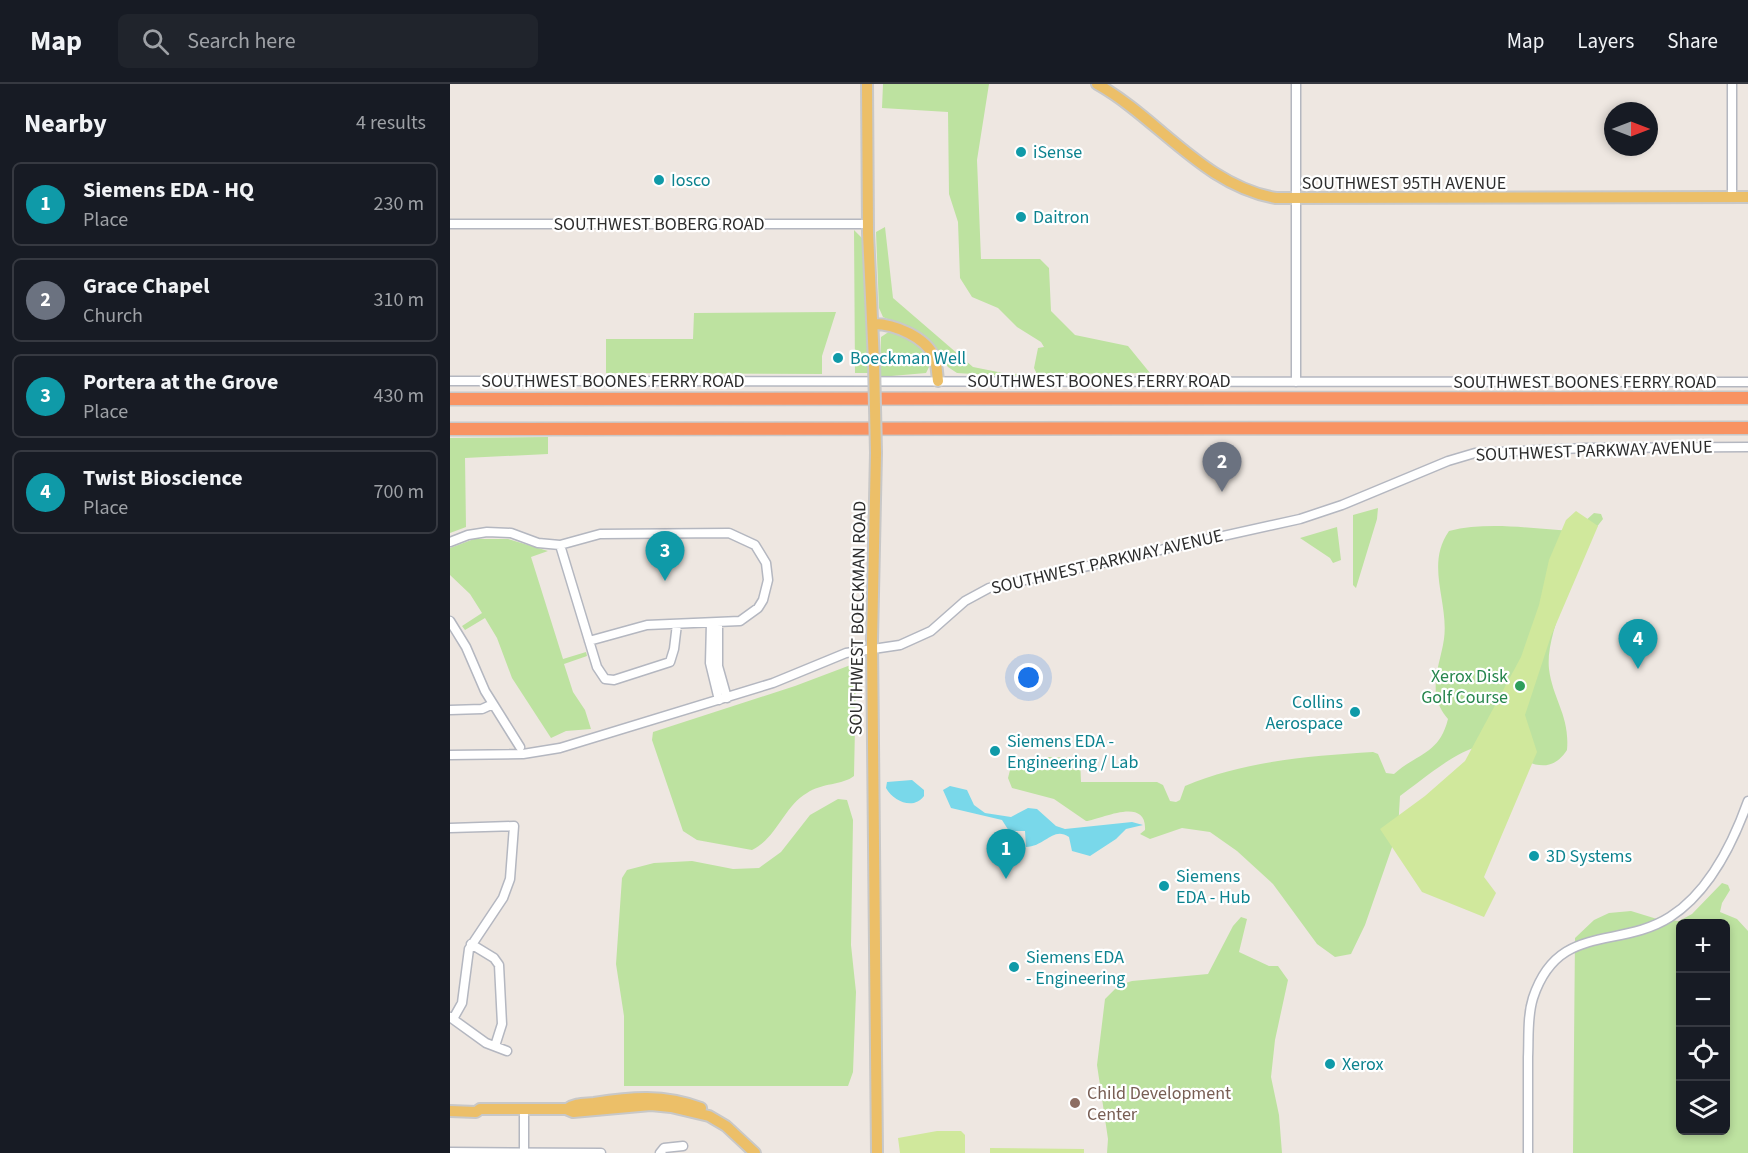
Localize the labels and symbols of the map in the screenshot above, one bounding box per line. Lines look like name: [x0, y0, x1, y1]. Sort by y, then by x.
north arrow: [1604, 102, 1658, 156]
place label: iSense: [1033, 140, 1082, 165]
marker: iSense: [1014, 145, 1028, 159]
place label: Iosco: [671, 168, 711, 193]
street label: SOUTHWEST 95TH AVENUE: [1302, 171, 1506, 196]
marker: Iosco: [652, 173, 666, 187]
place label: Daitron: [1033, 205, 1089, 230]
marker: Daitron: [1014, 210, 1028, 224]
street label: SOUTHWEST BOBERG ROAD: [553, 212, 765, 237]
place label: Boeckman Well: [850, 346, 966, 371]
marker: Boeckman Well: [831, 351, 845, 365]
street label: SOUTHWEST BOONES FERRY ROAD: [481, 369, 745, 394]
street label: SOUTHWEST BOONES FERRY ROAD: [967, 369, 1231, 394]
street label: SOUTHWEST BOONES FERRY ROAD: [1453, 370, 1717, 395]
street label: SOUTHWEST PARKWAY AVENUE: [1475, 434, 1713, 468]
pin: 2: [1202, 442, 1242, 492]
street label: SOUTHWEST BOECKMAN ROAD: [843, 501, 873, 735]
street label: SOUTHWEST PARKWAY AVENUE: [989, 523, 1225, 601]
pin: 3: [646, 532, 684, 581]
pin: 4: [1618, 620, 1658, 669]
your location: [1014, 663, 1043, 692]
place label: Xerox Disk Golf Course: [1421, 664, 1508, 710]
marker: Xerox Disk Golf Course: [1513, 679, 1527, 693]
place label: Collins Aerospace: [1265, 690, 1343, 736]
marker: Collins Aerospace: [1348, 705, 1362, 719]
place label: Siemens EDA - Engineering / Lab: [1007, 729, 1138, 775]
marker: Siemens EDA - Engineering / Lab: [988, 744, 1002, 758]
pin: 1: [986, 830, 1026, 879]
place label: 3D Systems: [1546, 844, 1632, 869]
marker: 3D Systems: [1527, 849, 1541, 863]
place label: Siemens EDA - Hub: [1176, 864, 1250, 910]
marker: Siemens EDA - Hub: [1157, 879, 1171, 893]
place label: Siemens EDA - Engineering: [1026, 945, 1125, 991]
marker: Siemens EDA - Engineering: [1007, 960, 1021, 974]
place label: Xerox: [1342, 1052, 1384, 1077]
marker: Xerox: [1323, 1057, 1337, 1071]
place label: Child Development Center: [1087, 1081, 1231, 1127]
marker: Child Development Center: [1068, 1096, 1082, 1110]

